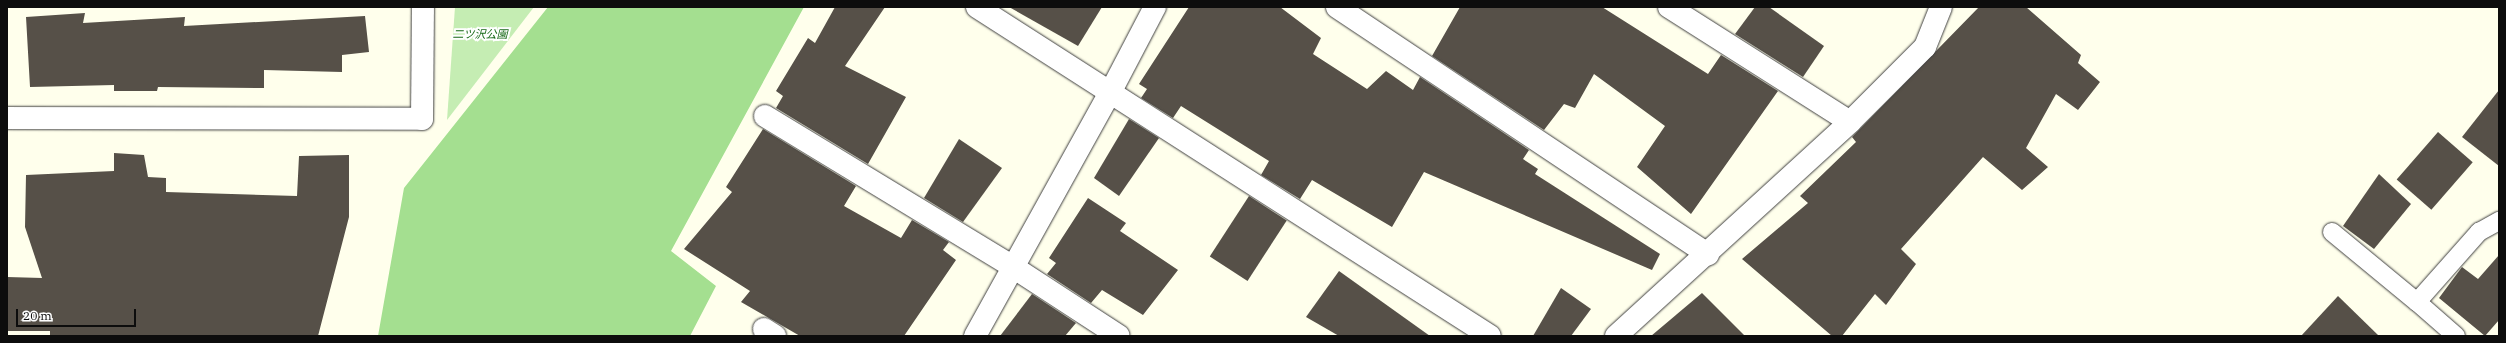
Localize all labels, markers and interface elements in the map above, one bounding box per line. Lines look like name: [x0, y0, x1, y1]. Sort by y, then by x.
park label: 二ツ沢公園: [453, 27, 507, 41]
scale bar: [18, 301, 138, 327]
text: 20 m: [23, 308, 52, 323]

